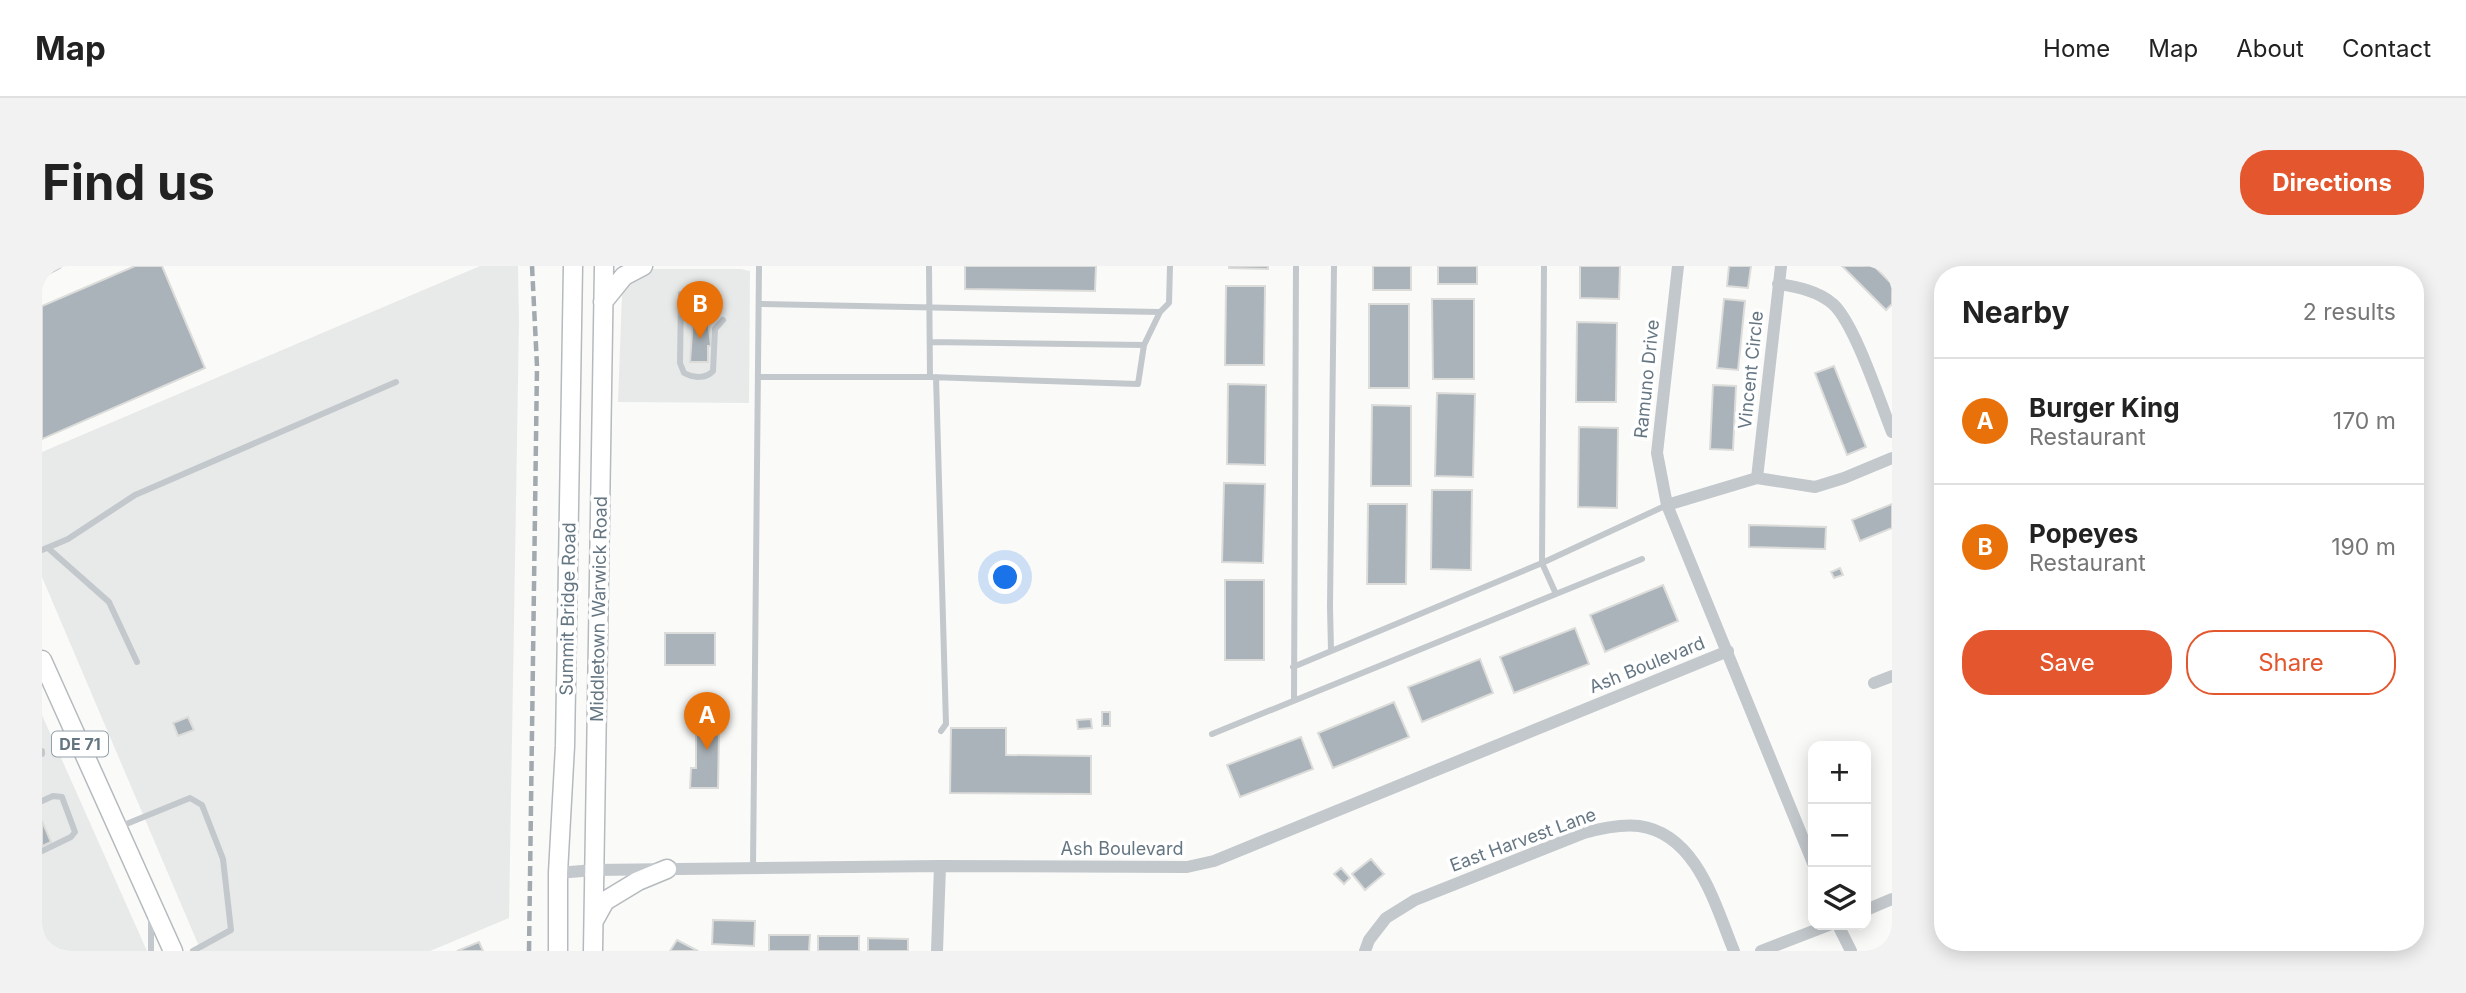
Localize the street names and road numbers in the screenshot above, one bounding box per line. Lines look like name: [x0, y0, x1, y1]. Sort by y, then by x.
street label: Vincent Circle: [1734, 310, 1767, 430]
street label: Ramuno Drive: [1630, 319, 1663, 439]
street label: Middletown Warwick Road: [586, 496, 611, 722]
street label: Summit Bridge Road: [555, 522, 580, 696]
street label: Ash Boulevard: [1586, 632, 1708, 697]
road number: DE 71: [52, 732, 108, 757]
street label: East Harvest Lane: [1447, 803, 1599, 876]
street label: Ash Boulevard: [1061, 838, 1183, 859]

